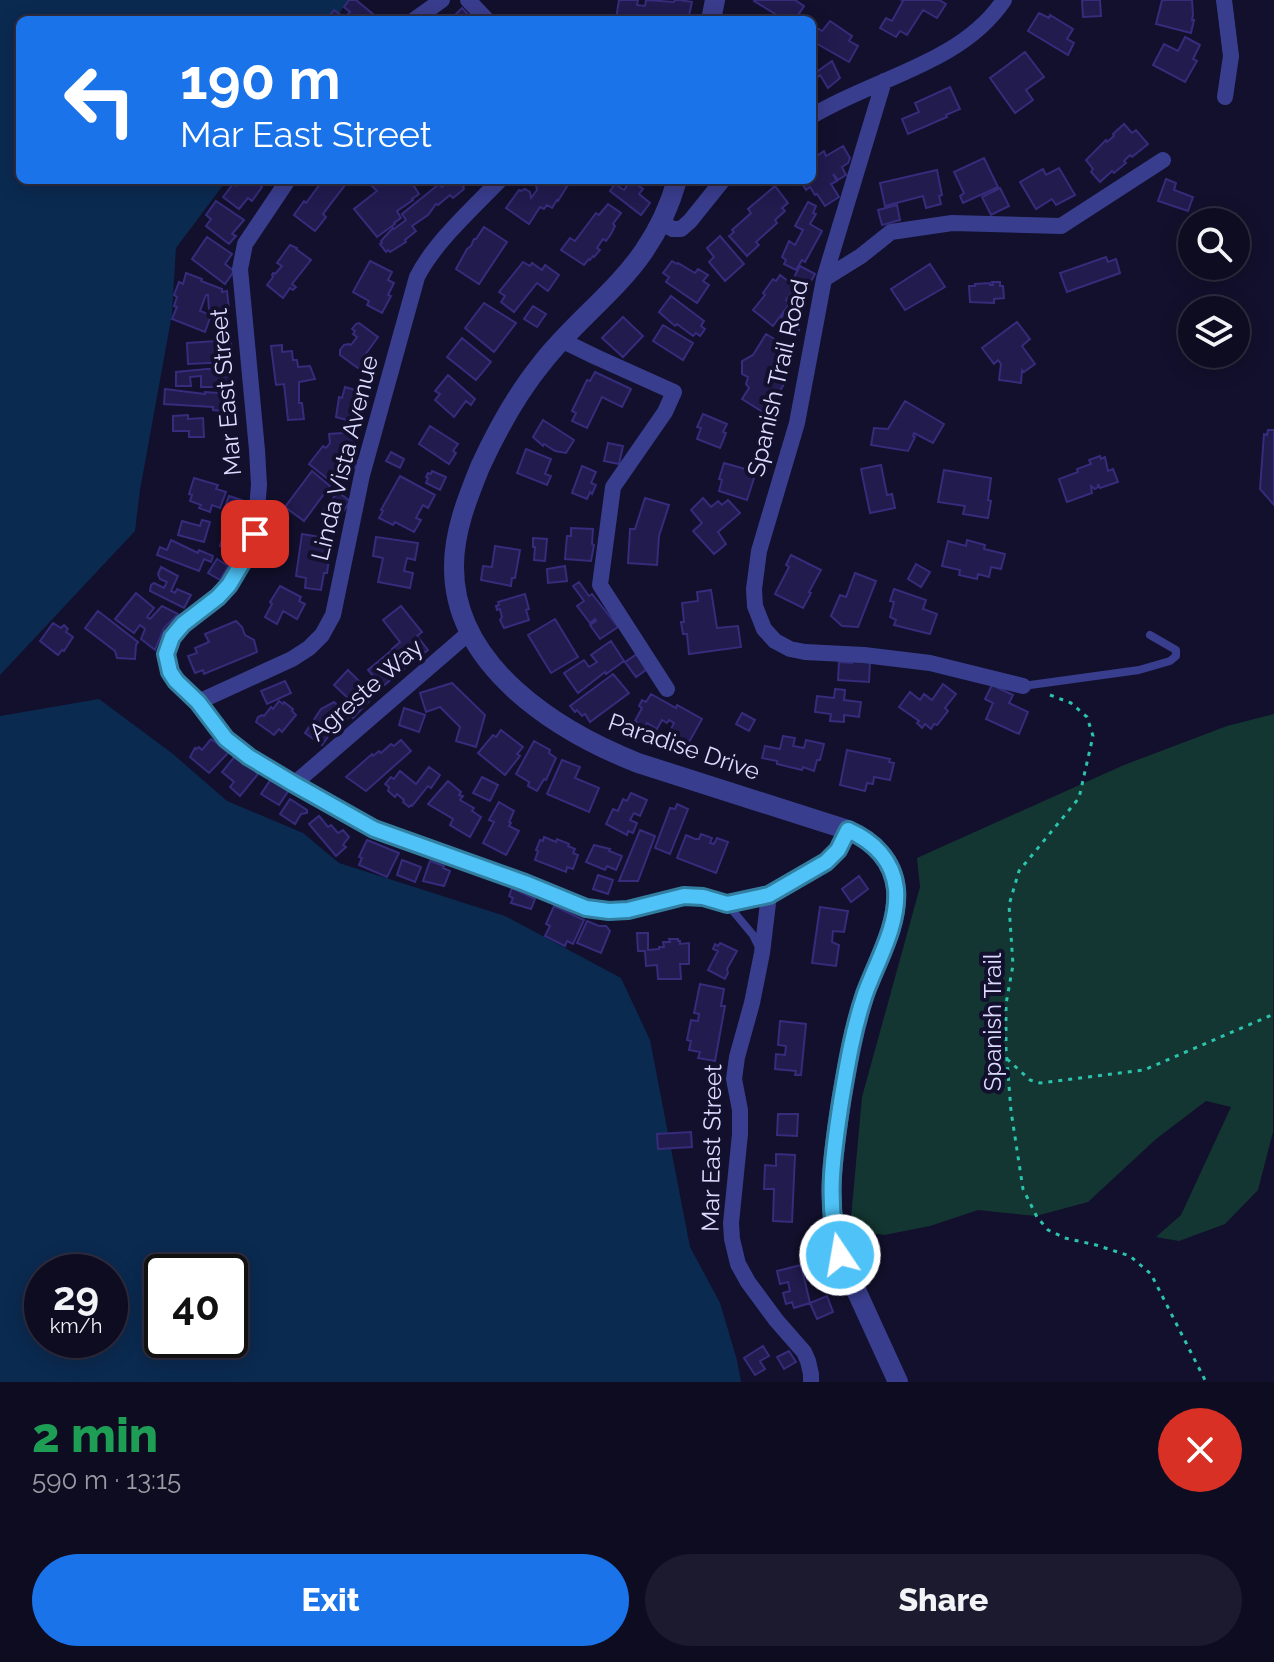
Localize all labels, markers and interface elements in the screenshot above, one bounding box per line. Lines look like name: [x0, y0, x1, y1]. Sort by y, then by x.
text: 190 m: [180, 46, 341, 112]
icon: left: [48, 48, 152, 152]
text: Mar East Street: [180, 113, 432, 155]
map controls: [1178, 208, 1250, 368]
button: search: [1178, 208, 1250, 280]
street label: Spanish Trail Road: [741, 277, 814, 479]
button: layers: [1178, 296, 1250, 368]
street label: Mar East Street: [204, 307, 247, 477]
street label: Linda Vista Avenue: [305, 352, 384, 563]
pin: [221, 500, 289, 568]
icon: arrive: [233, 512, 277, 556]
street label: Agreste Way: [303, 632, 428, 747]
street label: Paradise Drive: [604, 707, 764, 786]
street label: Spanish Trail: [978, 952, 1007, 1091]
street label: Mar East Street: [696, 1064, 727, 1232]
position arrow: [798, 1213, 882, 1297]
speed limit sign: 40: [144, 1254, 248, 1358]
text: 29: [53, 1272, 99, 1319]
text: km/h: [50, 1314, 102, 1338]
text: 2 min: [32, 1407, 158, 1463]
button: close: [1158, 1408, 1242, 1492]
text: 590 m · 13:15: [32, 1465, 181, 1495]
button: Exit: [32, 1554, 629, 1646]
button: Share: [645, 1554, 1242, 1646]

